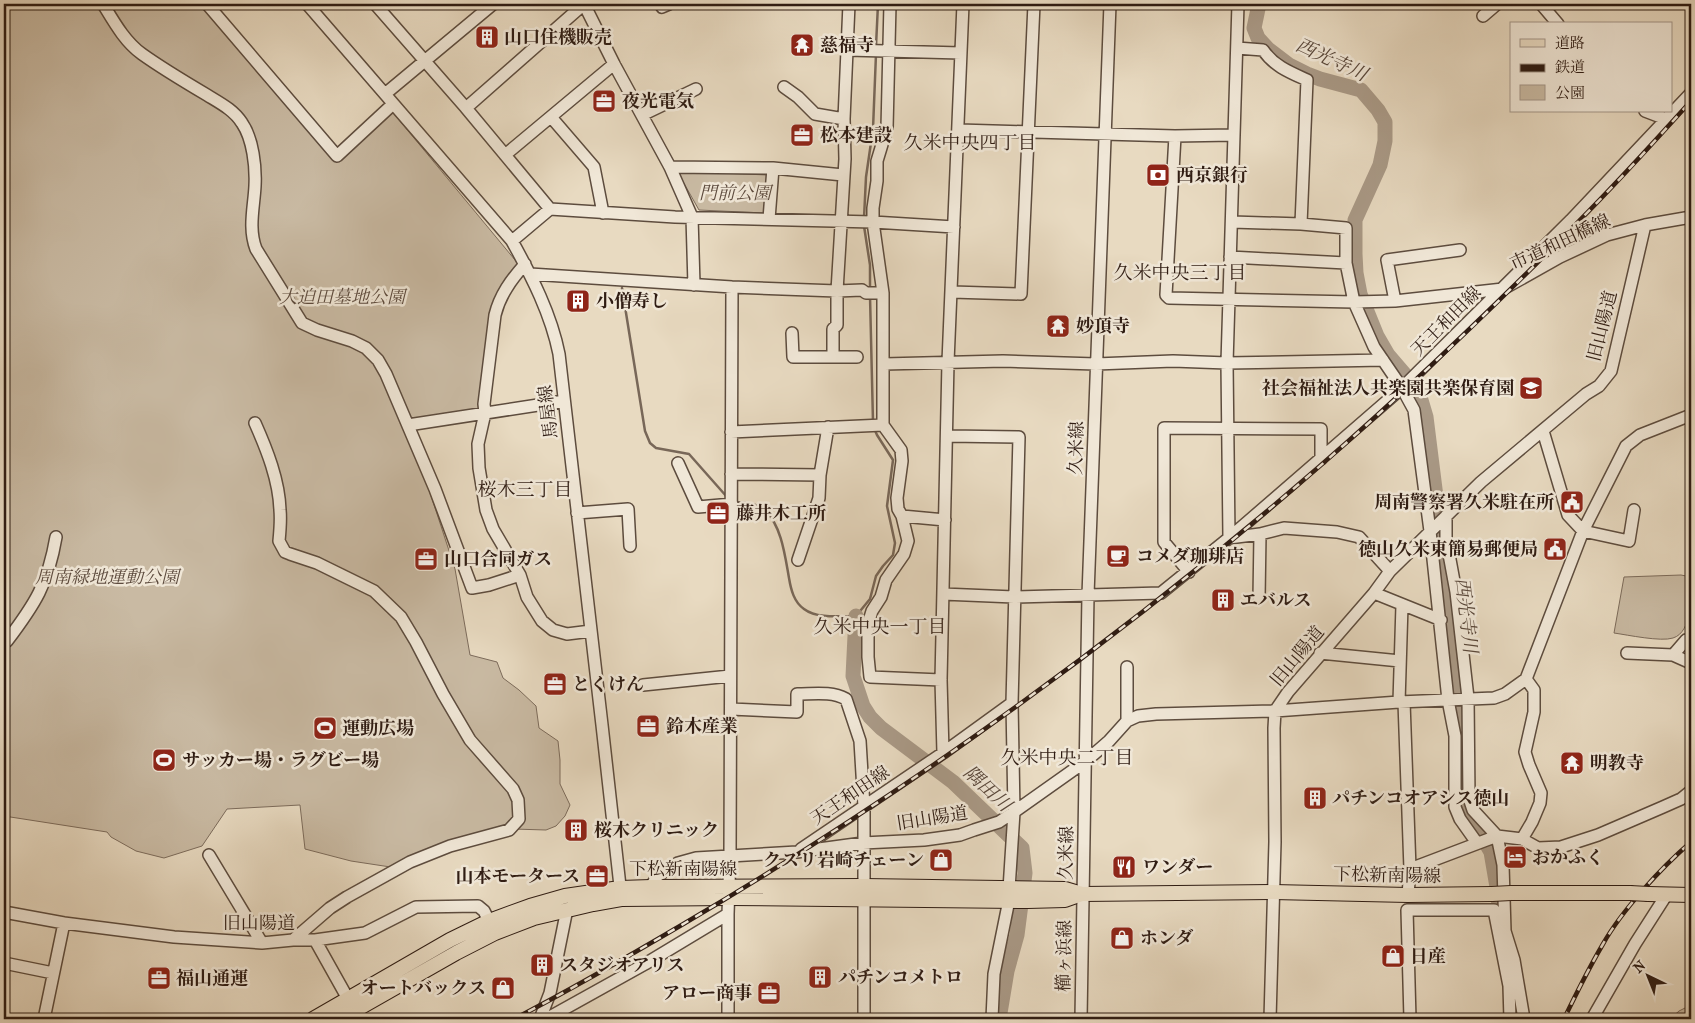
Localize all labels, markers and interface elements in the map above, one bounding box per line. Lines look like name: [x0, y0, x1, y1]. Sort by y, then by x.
legend: [1510, 22, 1672, 112]
building icon: 山口住機販売: [474, 24, 500, 50]
place label: 山口住機販売: [504, 27, 612, 48]
temple icon: 慈福寺: [789, 32, 815, 58]
water label: 西光寺川: [1292, 34, 1372, 87]
text: 道路: [1555, 34, 1585, 52]
place label: 慈福寺: [820, 35, 874, 56]
text: 鉄道: [1555, 58, 1585, 76]
text: 公園: [1555, 84, 1585, 102]
office icon: 夜光電気: [591, 88, 617, 114]
place label: 夜光電気: [622, 91, 694, 112]
office icon: 松本建設: [789, 122, 815, 148]
place label: 松本建設: [820, 125, 892, 146]
district label: 久米中央四丁目: [903, 132, 1037, 154]
bank icon: 西京銀行: [1145, 162, 1171, 188]
place label: 西京銀行: [1176, 165, 1248, 186]
park label: 門前公園: [699, 183, 774, 204]
street label: 市道和田橋線: [1507, 210, 1614, 275]
district label: 久米中央三丁目: [1113, 262, 1247, 284]
street label: 天王和田線: [1407, 282, 1486, 361]
park label: 大迫田墓地公園: [279, 287, 408, 308]
building icon: 小僧寿し: [565, 288, 591, 314]
street label: 旧山陽道: [1584, 289, 1621, 364]
place label: 小僧寿し: [596, 291, 668, 312]
temple icon: 妙頂寺: [1045, 313, 1071, 339]
place label: 妙頂寺: [1076, 316, 1130, 337]
school or university icon: 社会福祉法人共楽園共楽保育園: [1518, 375, 1544, 401]
place label: 社会福祉法人共楽園共楽保育園: [1262, 378, 1514, 399]
street label: 馬屋線: [535, 384, 562, 440]
street label: 久米線: [1065, 421, 1088, 475]
district label: 桜木三丁目: [477, 479, 573, 501]
public building icon: 周南警察署久米駐在所: [1559, 489, 1585, 515]
place label: 周南警察署久米駐在所: [1374, 492, 1554, 513]
office icon: 藤井木工所: [705, 500, 731, 526]
place label: 藤井木工所: [736, 503, 826, 524]
public building icon: 徳山久米東簡易郵便局: [1542, 536, 1568, 562]
place label: 徳山久米東簡易郵便局: [1358, 539, 1538, 560]
cafe icon: コメダ珈琲店: [1105, 543, 1131, 569]
office icon: 山口合同ガス: [413, 546, 439, 572]
place label: コメダ珈琲店: [1136, 546, 1244, 567]
place label: 山口合同ガス: [444, 549, 552, 570]
park label: 周南緑地運動公園: [35, 567, 182, 588]
water label: 西光寺川: [1450, 576, 1482, 656]
building icon: エバルス: [1210, 587, 1236, 613]
place label: エバルス: [1240, 590, 1311, 611]
district label: 久米中央一丁目: [813, 616, 947, 638]
street label: 旧山陽道: [1266, 622, 1329, 691]
office icon: とくけん: [542, 671, 568, 697]
place label: とくけん: [572, 674, 644, 695]
office icon: 鈴木産業: [635, 713, 661, 739]
sports icon: 運動広場: [312, 715, 338, 741]
place label: 鈴木産業: [666, 716, 738, 737]
place label: 運動広場: [342, 718, 414, 739]
sports icon: サッカー場・ラグビー場: [151, 747, 177, 773]
district label: 久米中央二丁目: [1000, 747, 1134, 769]
place label: サッカー場・ラグビー場: [182, 750, 379, 771]
temple icon: 明教寺: [1559, 750, 1585, 776]
place label: 明教寺: [1590, 753, 1644, 774]
water label: 隅田川: [959, 761, 1017, 818]
street label: 天王和田線: [807, 762, 893, 829]
building icon: パチンコオアシス徳山: [1302, 785, 1328, 811]
place label: パチンコオアシス徳山: [1332, 788, 1509, 809]
street label: 旧山陽道: [895, 802, 969, 834]
building icon: 桜木クリニック: [563, 817, 589, 843]
place label: 桜木クリニック: [594, 820, 719, 841]
street label: 久米線: [1056, 826, 1077, 880]
hotel icon: おかふく: [1502, 844, 1528, 870]
shop icon: クスリ岩崎チェーン: [928, 847, 954, 873]
place label: おかふく: [1532, 847, 1604, 868]
place label: クスリ岩崎チェーン: [763, 850, 924, 871]
restaurant icon: ワンダー: [1111, 854, 1137, 880]
place label: ワンダー: [1142, 857, 1213, 878]
street label: 下松新南陽線: [629, 859, 737, 880]
office icon: 山本モータース: [584, 863, 610, 889]
street label: 下松新南陽線: [1333, 864, 1441, 887]
place label: 山本モータース: [456, 866, 580, 887]
street label: 旧山陽道: [223, 913, 295, 934]
street label: 櫛ヶ浜線: [1053, 920, 1076, 992]
shop icon: ホンダ: [1109, 925, 1135, 951]
place label: ホンダ: [1140, 928, 1193, 949]
shop icon: 日産: [1380, 943, 1406, 969]
place label: 日産: [1410, 946, 1446, 967]
north arrow: [1622, 950, 1672, 1000]
building icon: スタジオアリス: [529, 952, 555, 978]
place label: スタジオアリス: [560, 955, 684, 976]
text: N: [1630, 957, 1649, 977]
building icon: パチンコメトロ: [807, 964, 833, 990]
office icon: 福山通運: [146, 965, 172, 991]
place label: パチンコメトロ: [838, 967, 963, 988]
place label: 福山通運: [176, 968, 248, 989]
shop icon: オートバックス: [490, 975, 516, 1001]
place label: オートバックス: [361, 978, 486, 999]
office icon: アロー商事: [756, 980, 782, 1006]
place label: アロー商事: [662, 983, 752, 1004]

